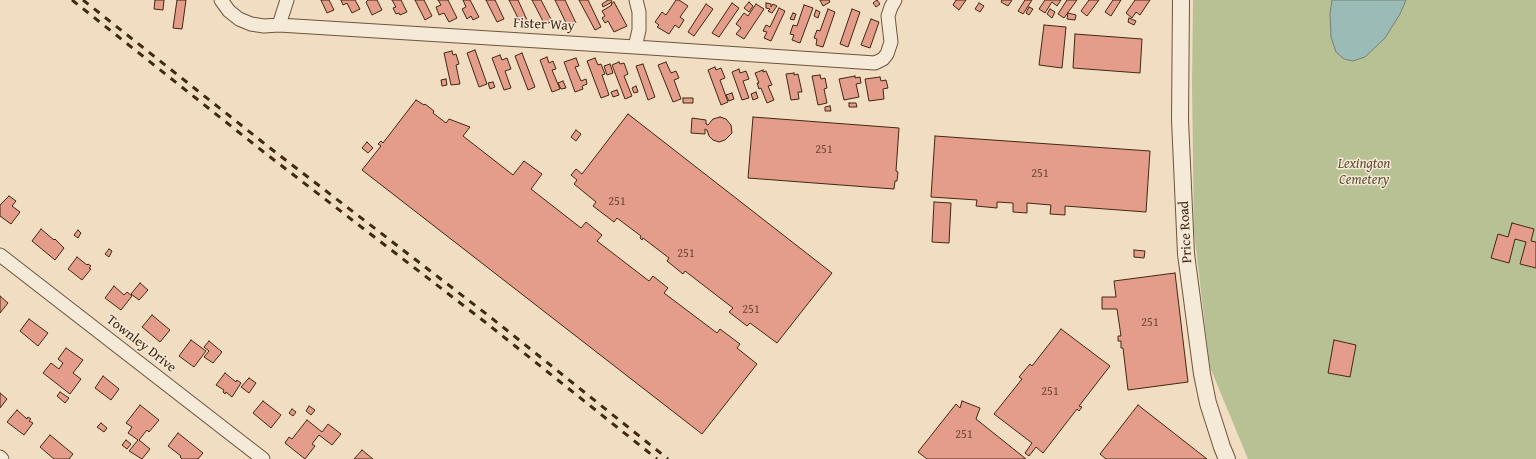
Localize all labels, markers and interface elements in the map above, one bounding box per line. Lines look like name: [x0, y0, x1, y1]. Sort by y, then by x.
street label: Fister Way: [513, 15, 575, 35]
house number: 251: [815, 143, 833, 157]
park label: Lexington Cemetery: [1338, 156, 1390, 188]
house number: 251: [1031, 167, 1049, 181]
house number: 251: [608, 195, 626, 209]
street label: Price Road: [1176, 200, 1196, 264]
house number: 251: [677, 247, 695, 261]
house number: 251: [742, 303, 760, 317]
street label: Townley Drive: [103, 312, 179, 376]
house number: 251: [1141, 316, 1159, 330]
house number: 251: [1041, 385, 1059, 399]
house number: 251: [955, 428, 973, 442]

